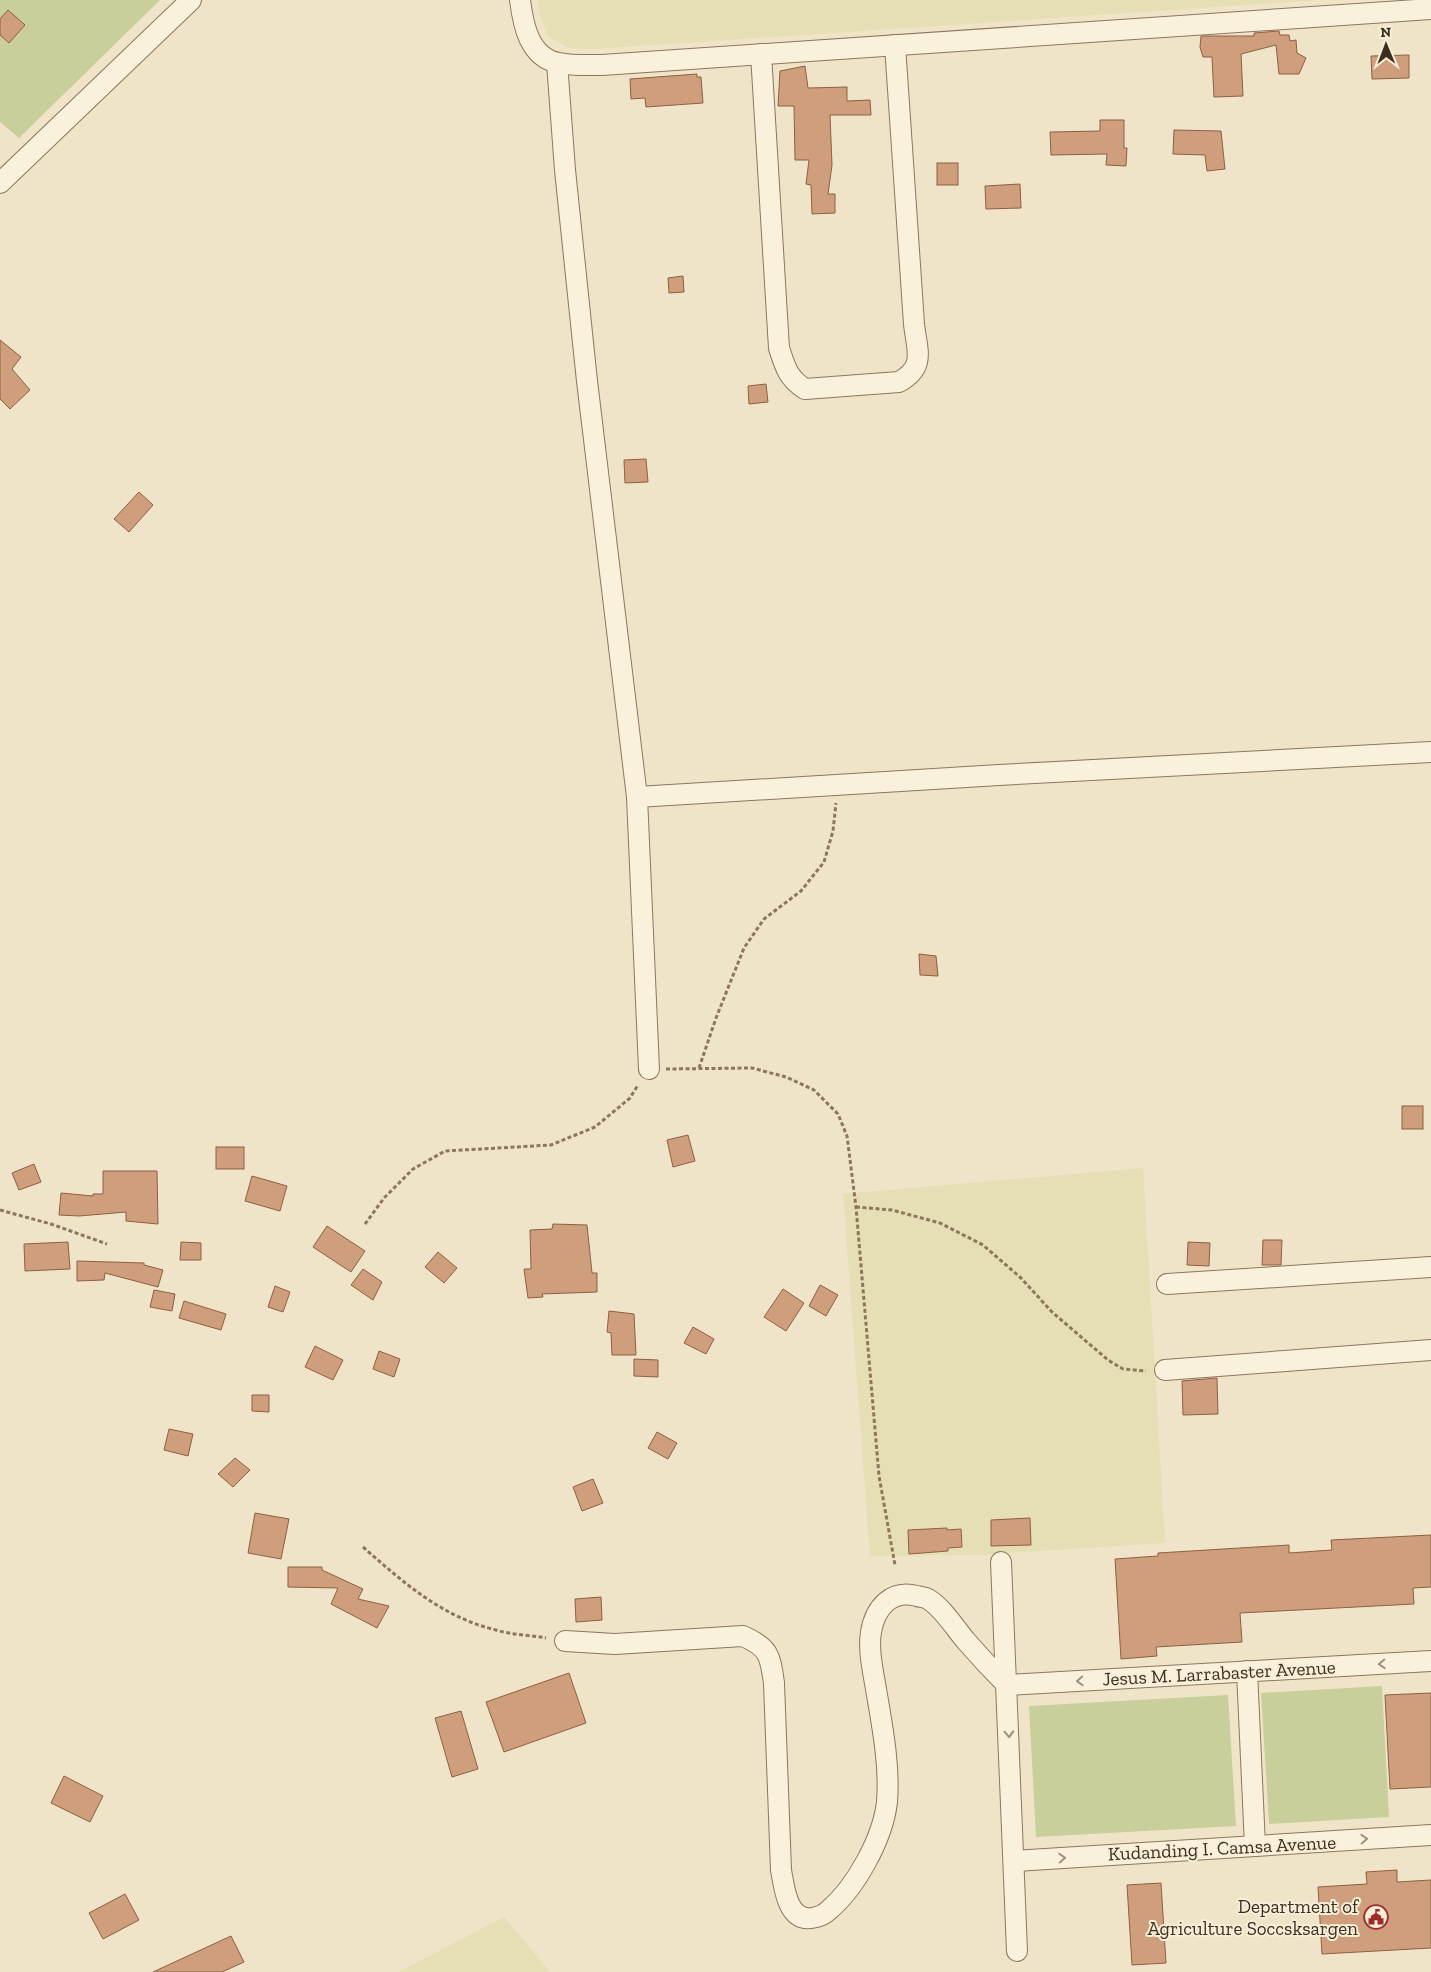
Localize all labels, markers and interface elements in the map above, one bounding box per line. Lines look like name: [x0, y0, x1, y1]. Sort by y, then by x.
north arrow: [1361, 20, 1411, 70]
text: N: [1380, 24, 1392, 41]
street label: Jesus M. Larrabaster Avenue: [1102, 1655, 1336, 1691]
one-way arrow: [1378, 1658, 1386, 1669]
one-way arrow: [1076, 1675, 1084, 1686]
one-way arrow: [1004, 1730, 1014, 1738]
street label: Kudanding I. Camsa Avenue: [1107, 1831, 1337, 1865]
one-way arrow: [1360, 1834, 1368, 1845]
one-way arrow: [1058, 1852, 1066, 1863]
place label: Department of Agriculture Soccsksargen: [1147, 1895, 1360, 1940]
public building icon: Department of Agriculture Soccsksargen: [1363, 1904, 1389, 1930]

